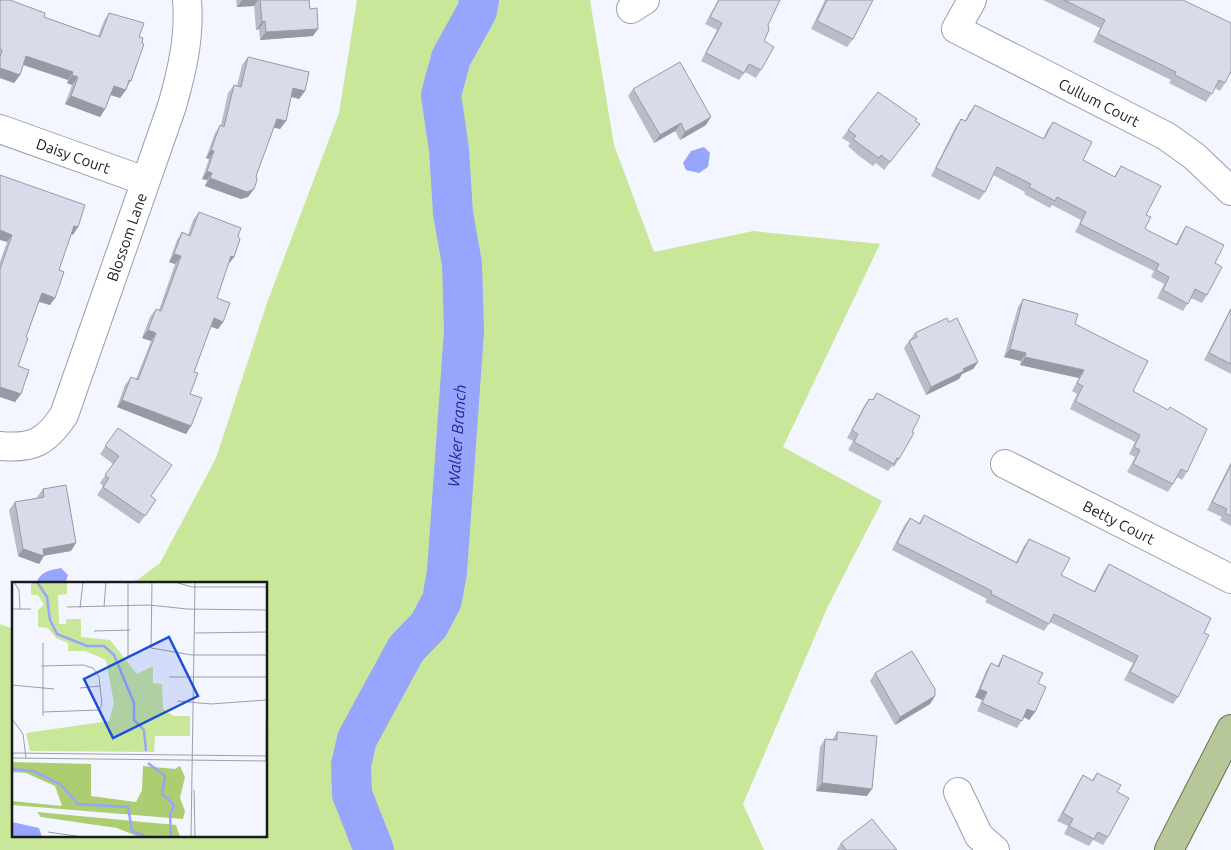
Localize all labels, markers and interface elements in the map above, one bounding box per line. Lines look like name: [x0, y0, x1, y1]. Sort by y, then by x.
street label: Cullum Court: [1056, 74, 1143, 130]
street label: Daisy Court: [34, 134, 113, 176]
street label: Blossom Lane: [103, 190, 150, 283]
water label: Walker Branch: [444, 384, 469, 487]
street label: Betty Court: [1080, 497, 1158, 547]
inset map: [12, 582, 268, 838]

